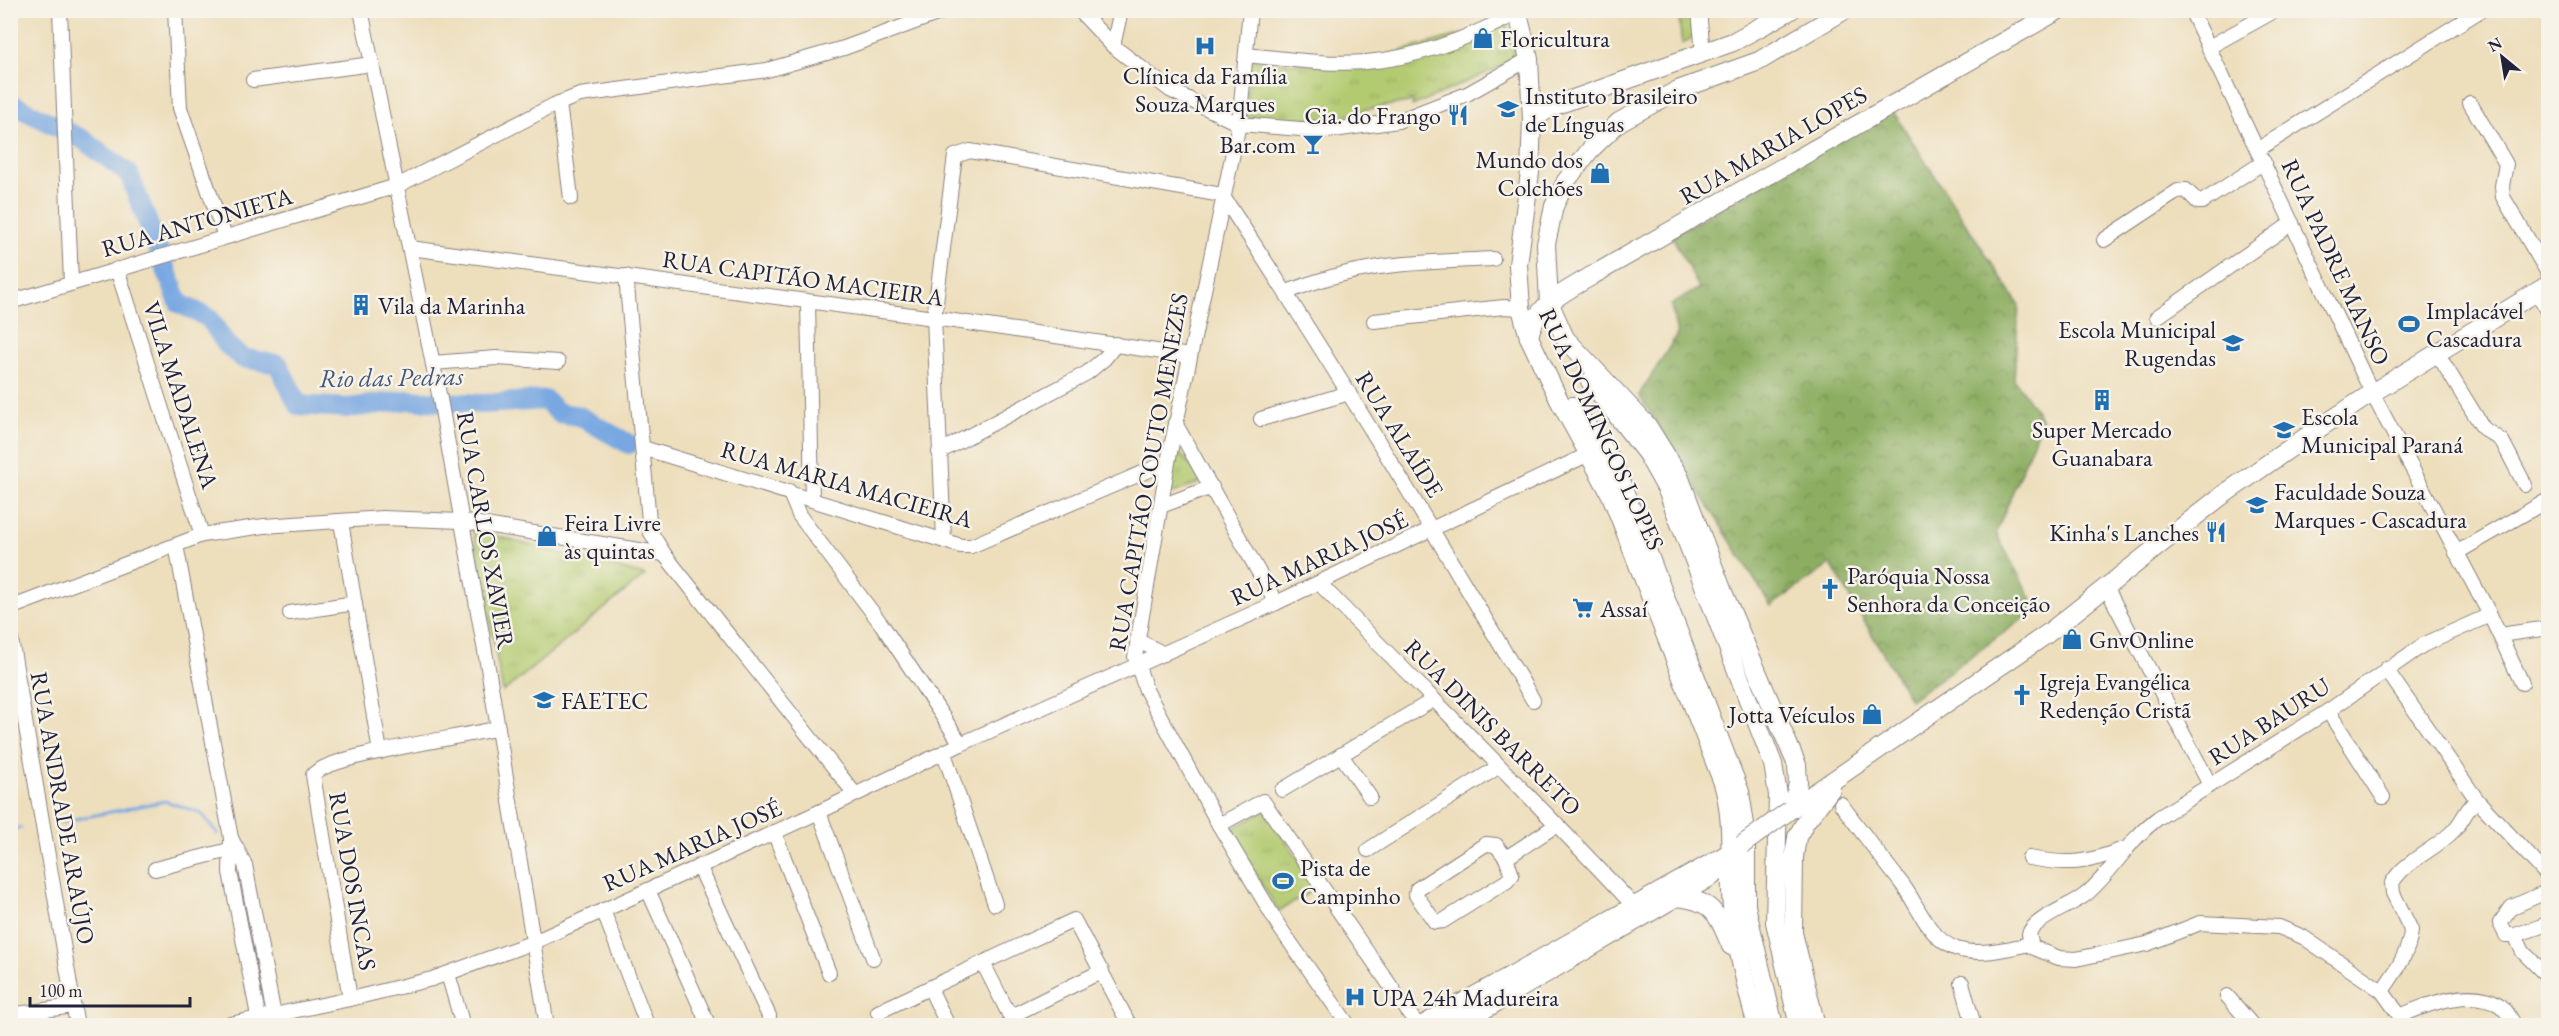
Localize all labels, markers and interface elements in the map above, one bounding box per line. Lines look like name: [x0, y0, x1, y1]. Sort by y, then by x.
place label: Floricultura: [1500, 23, 1610, 54]
shop icon: Floricultura: [1471, 26, 1495, 50]
north arrow: [2472, 27, 2532, 87]
text: N: [2484, 32, 2506, 57]
hospital icon: Clínica da Família Souza Marques: [1193, 34, 1217, 58]
place label: Clínica da Família Souza Marques: [1123, 60, 1288, 119]
street label: RUA MARIA LOPES: [1674, 79, 1872, 211]
place label: Instituto Brasileiro de Línguas: [1525, 80, 1698, 139]
school or university icon: Instituto Brasileiro de Línguas: [1496, 97, 1520, 121]
place label: Cia. do Frango: [1304, 100, 1441, 131]
restaurant icon: Cia. do Frango: [1446, 103, 1470, 127]
place label: Bar.com: [1220, 129, 1296, 160]
bar icon: Bar.com: [1301, 132, 1325, 156]
place label: Mundo dos Colchões: [1475, 144, 1583, 203]
street label: RUA PADRE MANSO: [2275, 154, 2397, 370]
shop icon: Mundo dos Colchões: [1588, 161, 1612, 185]
street label: RUA ANTONIETA: [98, 180, 296, 264]
street label: RUA CAPITÃO MACIEIRA: [661, 243, 946, 313]
place label: Vila da Marinha: [378, 290, 526, 321]
street label: RUA CAPITÃO COUTO MENEZES: [1101, 291, 1195, 653]
building icon: Vila da Marinha: [349, 293, 373, 317]
place label: Implacável Cascadura: [2426, 295, 2524, 354]
street label: VILA MADALENA: [136, 297, 226, 493]
street label: RUA DOMINGOS LOPES: [1532, 303, 1672, 555]
sports icon: Implacável Cascadura: [2397, 312, 2421, 336]
place label: Escola Municipal Rugendas: [2058, 314, 2216, 373]
school or university icon: Escola Municipal Rugendas: [2221, 331, 2245, 355]
water label: Rio das Pedras: [319, 359, 464, 395]
street label: RUA ALAÍDE: [1349, 365, 1451, 503]
building icon: Super Mercado Guanabara: [2090, 388, 2114, 412]
place label: Escola Municipal Paraná: [2301, 401, 2463, 460]
street label: RUA CARLOS XAVIER: [450, 409, 522, 652]
place label: Super Mercado Guanabara: [2032, 414, 2172, 473]
school or university icon: Escola Municipal Paraná: [2272, 418, 2296, 442]
street label: RUA MARIA MACIEIRA: [718, 433, 977, 535]
place label: Faculdade Souza Marques - Cascadura: [2274, 476, 2467, 535]
school or university icon: Faculdade Souza Marques - Cascadura: [2245, 493, 2269, 517]
street label: RUA MARIA JOSÉ: [1225, 503, 1413, 613]
place label: Feira Livre às quintas: [564, 507, 661, 566]
place label: Kinha's Lanches: [2049, 517, 2199, 548]
restaurant icon: Kinha's Lanches: [2204, 520, 2228, 544]
shop icon: Feira Livre às quintas: [535, 524, 559, 548]
place label: Paróquia Nossa Senhora da Conceição: [1847, 560, 2050, 619]
church icon: Paróquia Nossa Senhora da Conceição: [1818, 577, 1842, 601]
place label: Assaí: [1599, 593, 1648, 624]
supermarket icon: Assaí: [1571, 596, 1595, 620]
place label: GnvOnline: [2089, 624, 2194, 655]
shop icon: GnvOnline: [2060, 627, 2084, 651]
street label: RUA DINIS BARRETO: [1398, 632, 1588, 822]
place label: Igreja Evangélica Redenção Cristã: [2039, 666, 2191, 725]
street label: RUA ANDRADE ARAÚJO: [24, 669, 102, 947]
street label: RUA BAURU: [2202, 670, 2336, 772]
church icon: Igreja Evangélica Redenção Cristã: [2010, 683, 2034, 707]
place label: FAETEC: [561, 685, 648, 716]
school or university icon: FAETEC: [532, 688, 556, 712]
place label: Jotta Veículos: [1727, 699, 1855, 730]
shop icon: Jotta Veículos: [1860, 702, 1884, 726]
street label: RUA DOS INCAS: [322, 789, 384, 973]
street label: RUA MARIA JOSÉ: [598, 792, 786, 898]
place label: Pista de Campinho: [1300, 852, 1401, 911]
sports icon: Pista de Campinho: [1271, 869, 1295, 893]
scale bar: [30, 970, 190, 1008]
text: 100 m: [39, 979, 83, 1002]
place label: UPA 24h Madureira: [1372, 982, 1559, 1013]
hospital icon: UPA 24h Madureira: [1343, 985, 1367, 1009]

